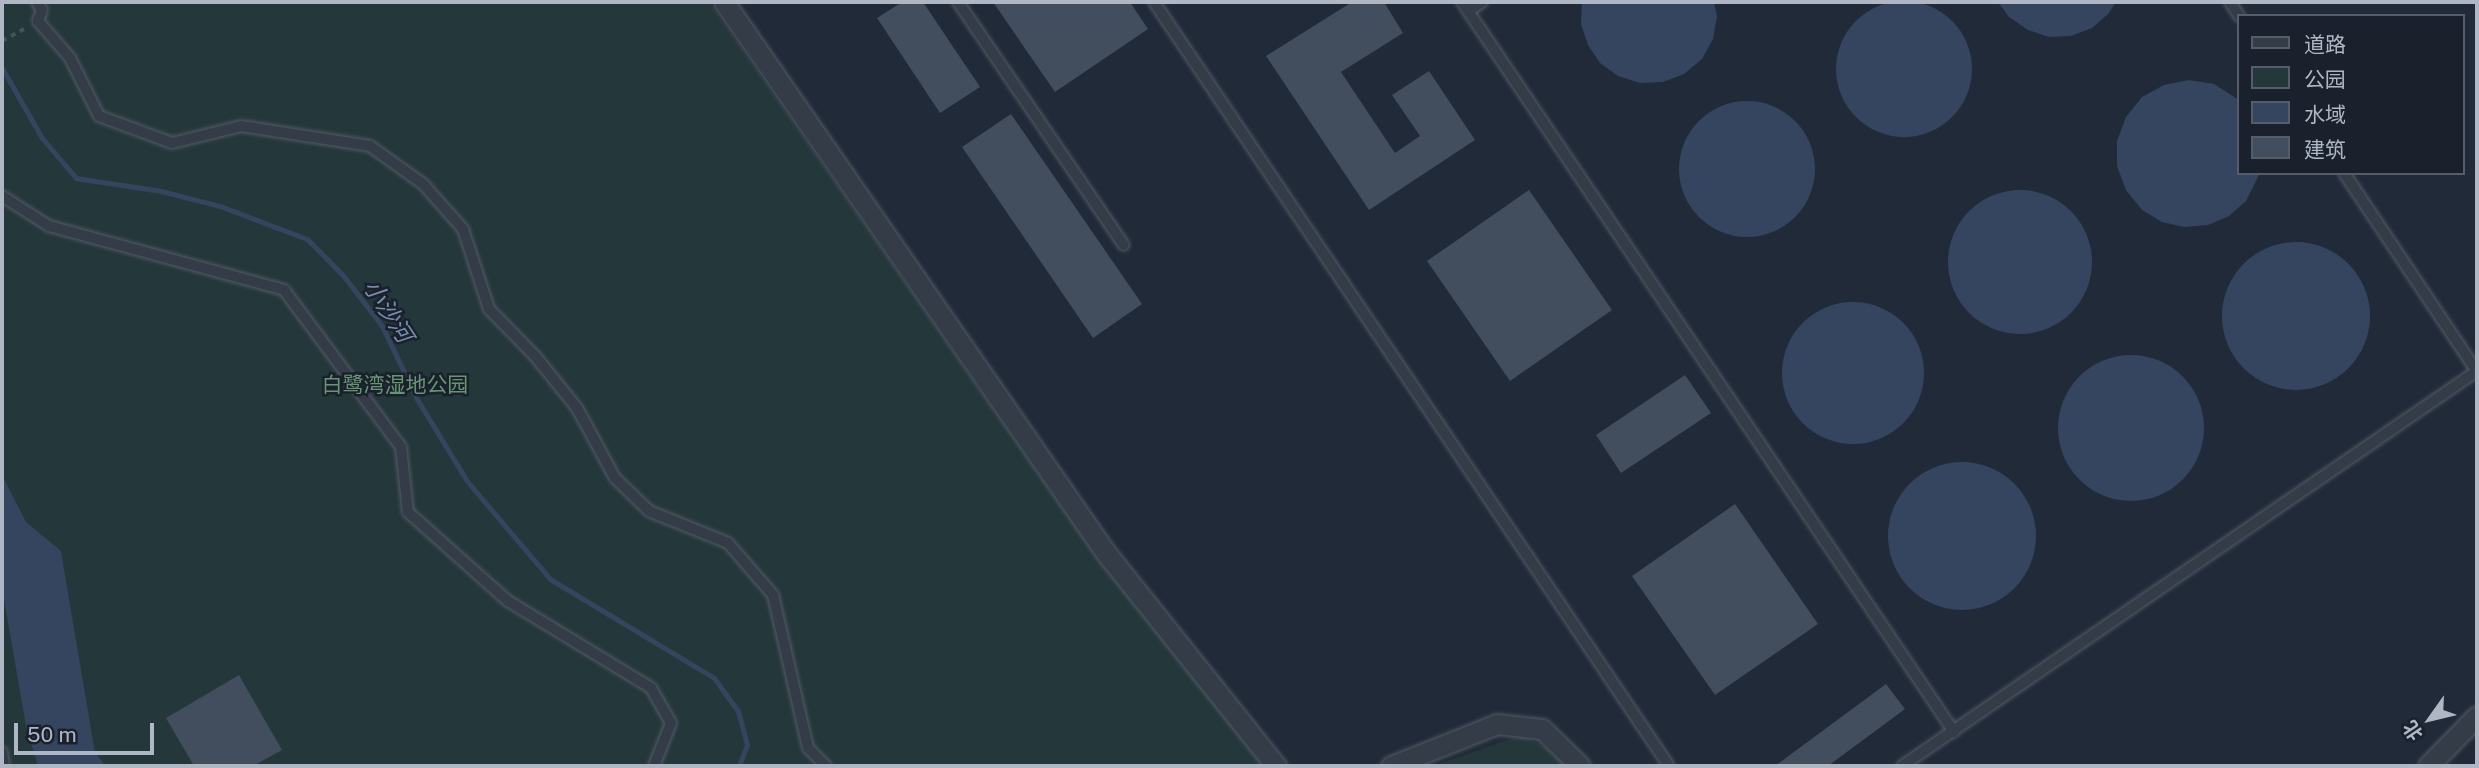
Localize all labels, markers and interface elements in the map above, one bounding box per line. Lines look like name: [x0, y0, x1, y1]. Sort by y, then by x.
legend: [2238, 14, 2465, 175]
text: 道路: [2304, 32, 2346, 57]
text: 公园: [2304, 67, 2346, 92]
text: 水域: [2304, 102, 2346, 127]
text: 建筑: [2304, 137, 2346, 162]
water label: 小沙河: [358, 275, 418, 347]
park label: 白鹭湾湿地公园: [322, 372, 468, 398]
north arrow: [2395, 684, 2465, 754]
scale bar: [18, 708, 158, 752]
text: 北: [2398, 717, 2427, 745]
text: 50 m: [27, 722, 77, 747]

